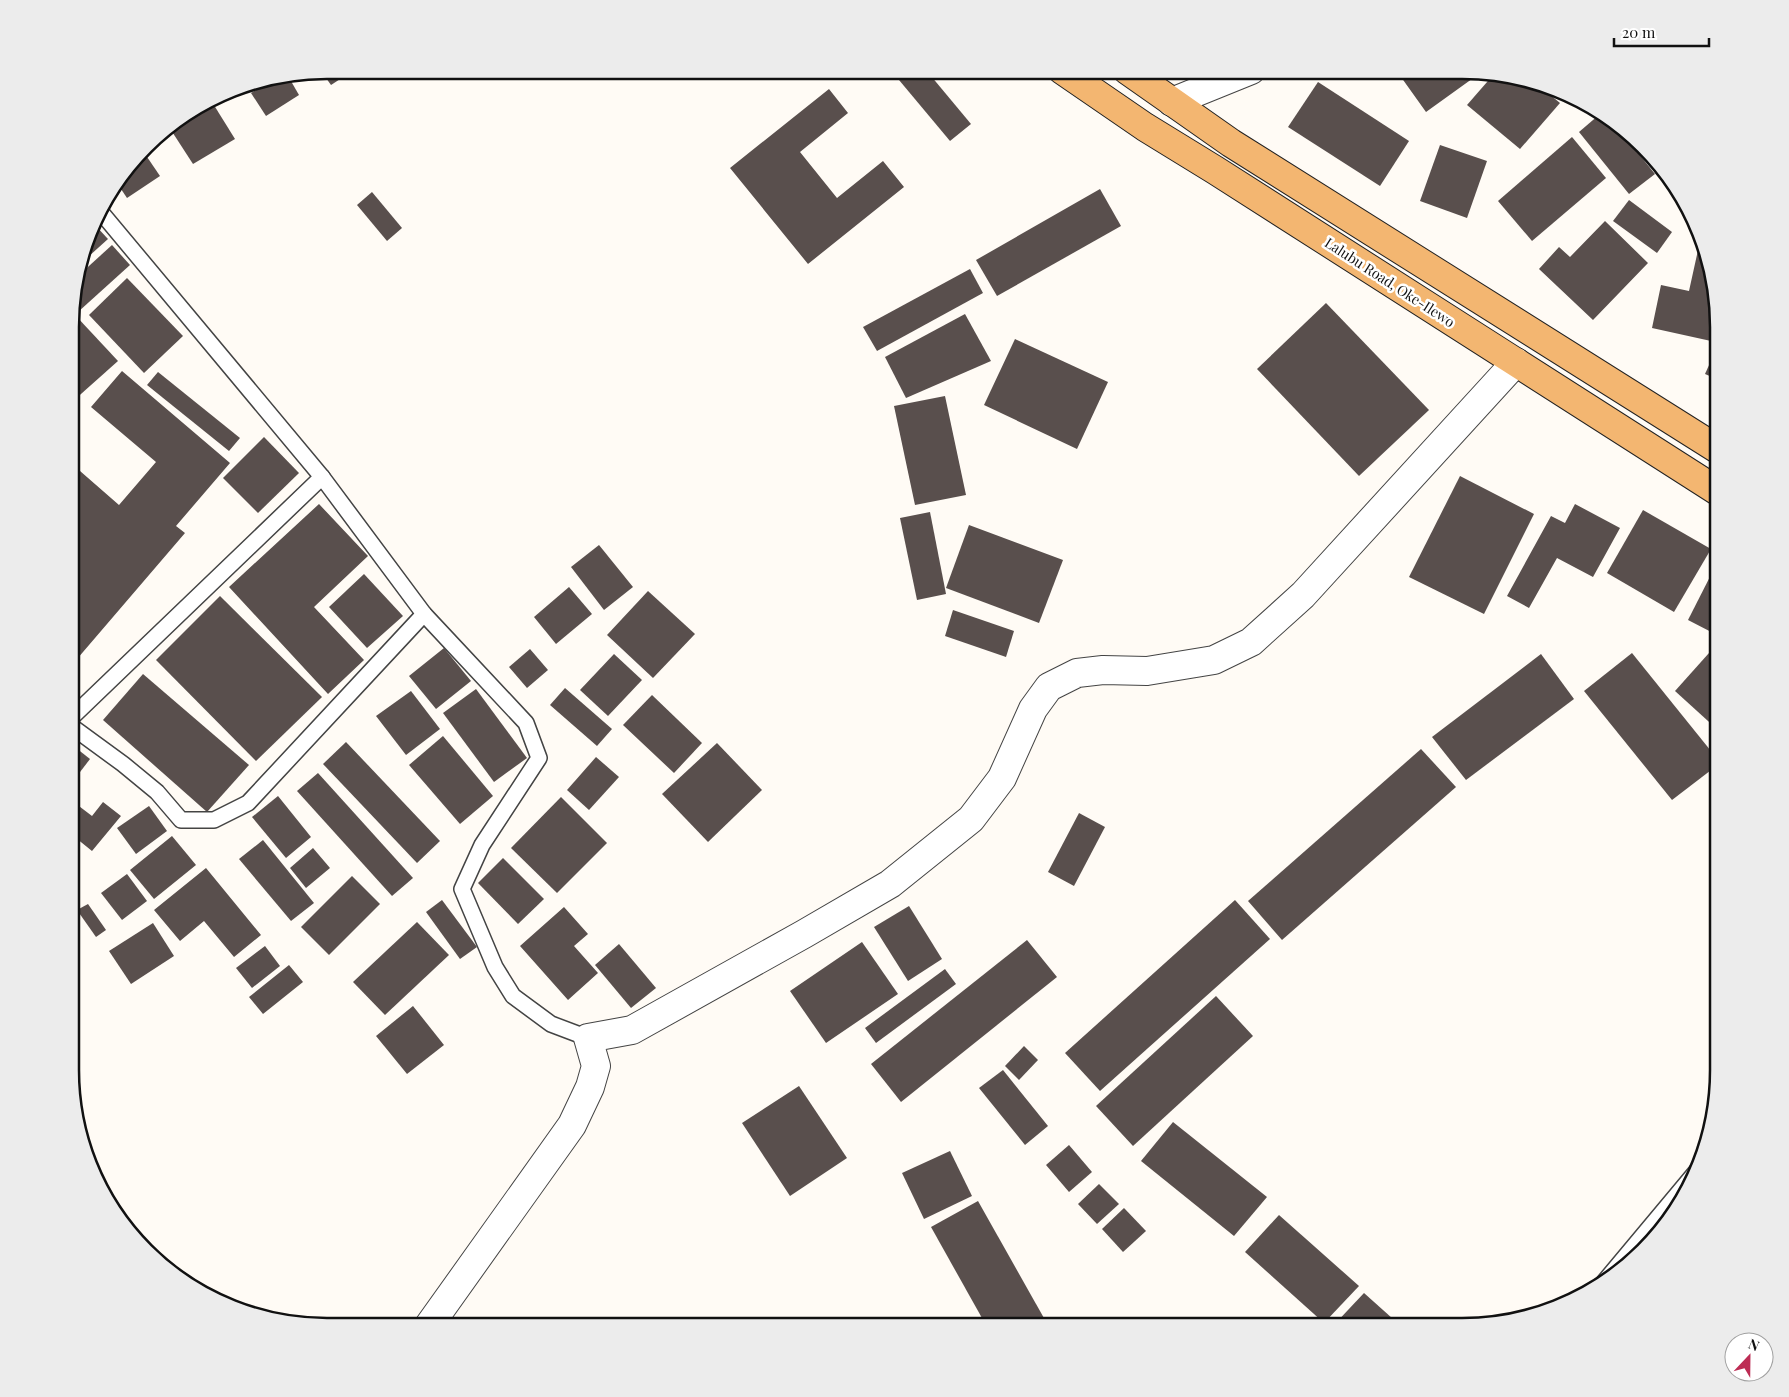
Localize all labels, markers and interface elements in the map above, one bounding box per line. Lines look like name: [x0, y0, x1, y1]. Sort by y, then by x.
scale bar: [1614, 15, 1709, 47]
text: 20 m: [1622, 22, 1656, 42]
street label: Lalubu Road, Oke-Ilewo: [1321, 233, 1459, 331]
north arrow: [1724, 1332, 1774, 1382]
text: N: [1746, 1334, 1762, 1355]

